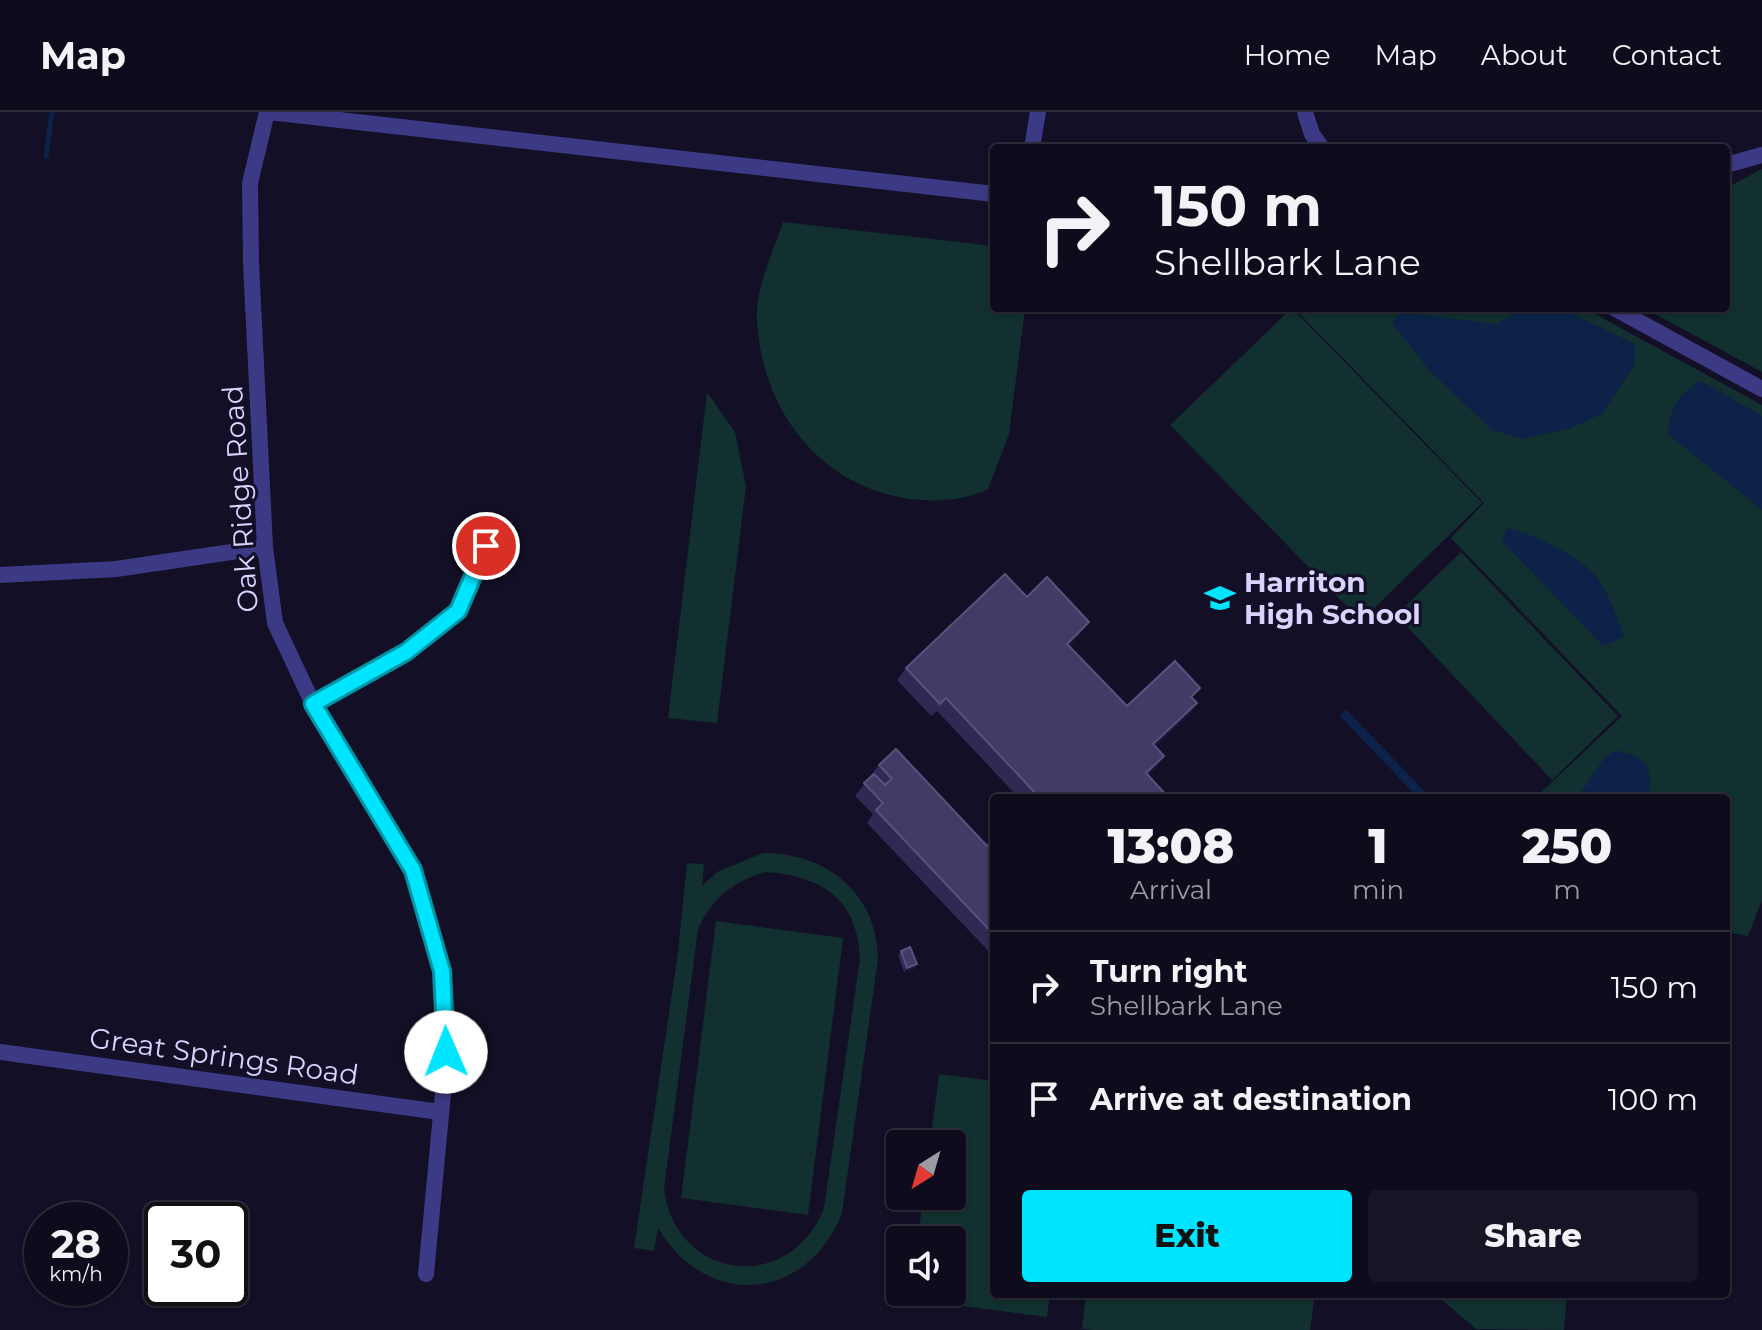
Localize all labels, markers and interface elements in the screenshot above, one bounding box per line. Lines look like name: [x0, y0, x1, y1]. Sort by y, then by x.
text: Map: [40, 32, 126, 79]
text: Home: [1244, 38, 1331, 72]
text: Map: [1375, 38, 1437, 72]
text: About: [1481, 38, 1568, 72]
text: Contact: [1612, 38, 1722, 72]
text: 150 m: [1154, 172, 1322, 240]
icon: right: [1022, 176, 1126, 280]
text: Shellbark Lane: [1154, 240, 1421, 284]
street label: Oak Ridge Road: [215, 384, 265, 614]
pin: [452, 512, 520, 580]
icon: arrive: [464, 524, 508, 568]
place label: Harriton High School: [1244, 565, 1421, 631]
school or university icon: Harriton High School: [1203, 581, 1237, 615]
text: 13:08: [1108, 817, 1234, 875]
text: 1: [1368, 817, 1388, 875]
text: 250: [1522, 817, 1612, 875]
text: Arrival: [1130, 874, 1212, 906]
text: min: [1352, 874, 1404, 906]
text: m: [1553, 874, 1581, 906]
text: Turn right: [1090, 953, 1247, 990]
icon: right: [1022, 965, 1066, 1009]
text: 150 m: [1611, 969, 1698, 1006]
text: Shellbark Lane: [1090, 990, 1283, 1022]
position arrow: [404, 1010, 488, 1094]
street label: Great Springs Road: [87, 1020, 361, 1092]
icon: arrive: [1022, 1077, 1066, 1121]
text: Arrive at destination: [1090, 1081, 1412, 1118]
text: 100 m: [1608, 1081, 1698, 1118]
north arrow: [886, 1130, 966, 1210]
map controls: [886, 1130, 966, 1306]
button: Exit: [1022, 1190, 1352, 1282]
button: Share: [1368, 1190, 1698, 1282]
speed limit sign: 30: [144, 1202, 248, 1306]
text: 28: [51, 1219, 101, 1268]
button: sound: [886, 1226, 966, 1306]
text: km/h: [49, 1262, 103, 1286]

